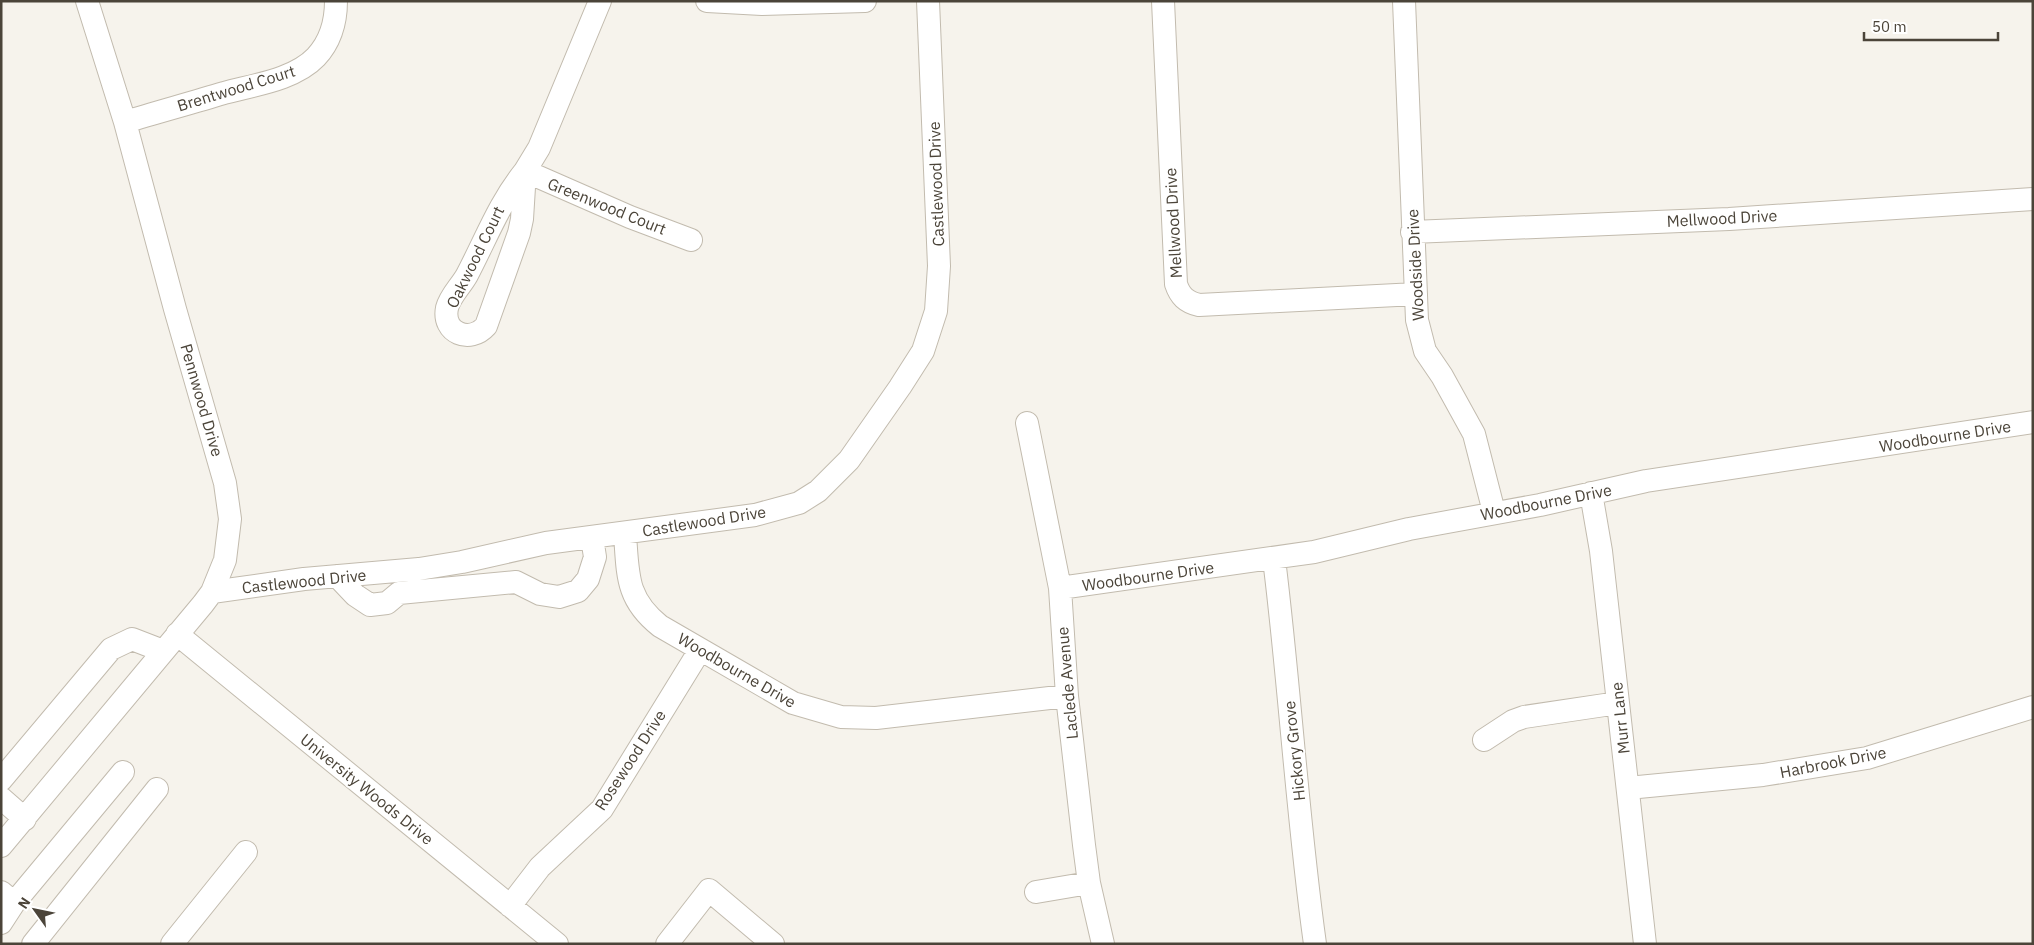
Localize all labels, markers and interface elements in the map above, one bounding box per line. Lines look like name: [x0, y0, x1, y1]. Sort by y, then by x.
scale bar: [1864, 10, 1998, 42]
text: 50 m: [1872, 17, 1907, 36]
street label: Brentwood Court: [175, 61, 297, 115]
street label: Castlewood Drive: [924, 121, 948, 247]
street label: Mellwood Drive: [1160, 167, 1186, 279]
street label: Greenwood Court: [545, 173, 669, 239]
street label: Oakwood Court: [442, 203, 508, 311]
street label: Mellwood Drive: [1666, 205, 1778, 231]
street label: Woodside Drive: [1402, 208, 1428, 321]
street label: Pennwood Drive: [176, 341, 228, 459]
street label: Woodbourne Drive: [1878, 416, 2013, 456]
street label: Woodbourne Drive: [1479, 479, 1613, 525]
street label: Castlewood Drive: [641, 501, 768, 541]
street label: Woodbourne Drive: [1081, 557, 1216, 595]
street label: Castlewood Drive: [241, 564, 367, 597]
street label: Laclede Avenue: [1052, 626, 1082, 740]
street label: Woodbourne Drive: [674, 628, 800, 712]
street label: Murr Lane: [1606, 681, 1634, 755]
street label: Hickory Grove: [1279, 700, 1309, 802]
street label: Rosewood Drive: [590, 706, 670, 814]
street label: University Woods Drive: [296, 729, 438, 849]
street label: Harbrook Drive: [1778, 742, 1888, 782]
north arrow: [10, 885, 60, 935]
text: N: [14, 894, 34, 912]

